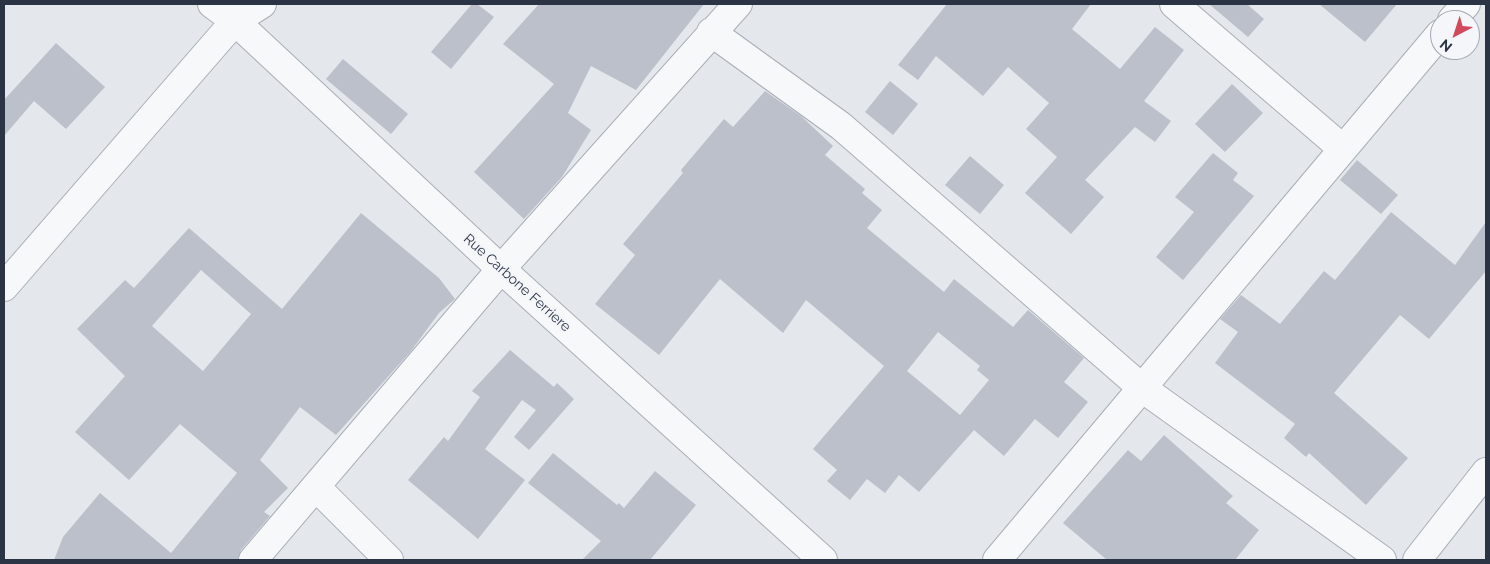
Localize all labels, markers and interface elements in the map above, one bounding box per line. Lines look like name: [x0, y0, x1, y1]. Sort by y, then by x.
north arrow: [1430, 10, 1480, 60]
text: N: [1437, 36, 1455, 55]
street label: Rue Carbone Ferriere: [460, 231, 574, 335]

